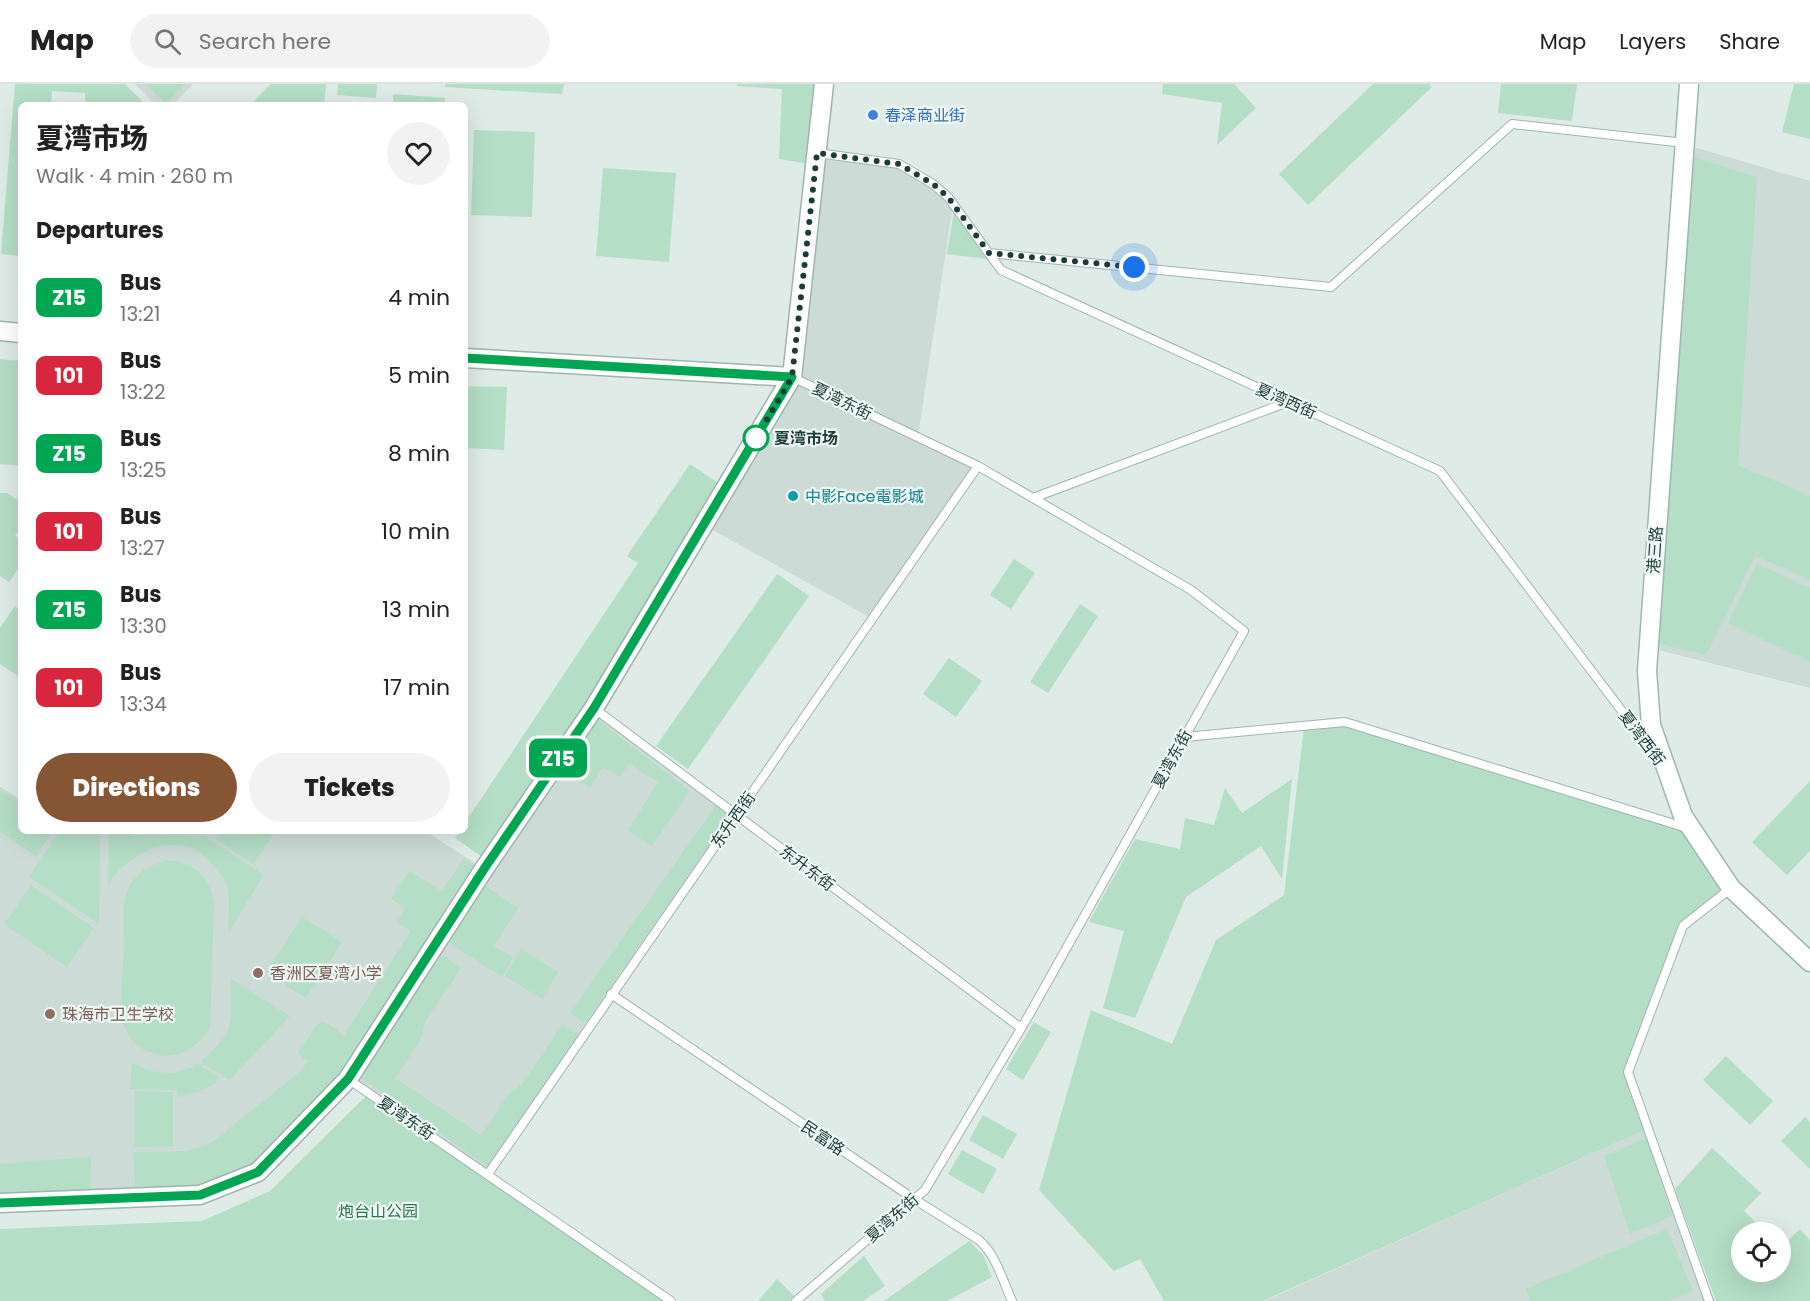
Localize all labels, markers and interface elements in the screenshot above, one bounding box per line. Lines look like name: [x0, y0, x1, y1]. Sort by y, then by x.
search box: [130, 14, 550, 68]
text: Map: [30, 21, 94, 60]
icon: search: [151, 25, 184, 58]
text: Search here: [199, 26, 331, 57]
text: Map: [1540, 27, 1586, 56]
text: Layers: [1619, 27, 1686, 56]
text: Share: [1719, 27, 1780, 56]
place label: 春泽商业街: [885, 104, 965, 127]
marker: 春泽商业街: [866, 108, 880, 122]
text: 夏湾市场: [36, 119, 148, 158]
button: heart: [387, 122, 450, 185]
text: Walk · 4 min · 260 m: [36, 162, 233, 190]
text: Departures: [36, 215, 164, 246]
your location: [1119, 252, 1149, 282]
text: Bus: [120, 267, 162, 298]
text: 4 min: [388, 282, 450, 313]
text: Z15: [52, 283, 86, 312]
text: 13:21: [120, 300, 160, 328]
text: Bus: [120, 345, 162, 376]
text: 5 min: [388, 360, 450, 391]
text: 101: [54, 361, 84, 390]
street label: 夏湾东街: [808, 377, 876, 425]
street label: 夏湾西街: [1252, 377, 1320, 425]
text: 13:22: [120, 378, 165, 406]
text: Bus: [120, 423, 162, 454]
marker: 夏湾市场: [743, 425, 769, 451]
place label: 夏湾市场: [774, 427, 838, 450]
text: 8 min: [388, 438, 450, 469]
text: Z15: [52, 439, 86, 468]
text: 13:25: [120, 456, 167, 484]
place label: 中影Face電影城: [805, 485, 924, 508]
marker: 中影Face電影城: [786, 489, 800, 503]
text: Bus: [120, 501, 162, 532]
text: 10 min: [381, 516, 450, 547]
text: 101: [54, 517, 84, 546]
street label: 港三路: [1642, 525, 1668, 575]
text: 13:27: [120, 534, 165, 562]
text: Bus: [120, 579, 162, 610]
text: 13 min: [382, 594, 450, 625]
text: Z15: [52, 595, 86, 624]
text: 13:30: [120, 612, 167, 640]
text: Bus: [120, 657, 162, 688]
text: 17 min: [383, 672, 450, 703]
text: 101: [54, 673, 84, 702]
text: 13:34: [120, 690, 167, 718]
street label: 夏湾西街: [1614, 706, 1670, 770]
street label: 夏湾东街: [1146, 725, 1198, 793]
line badge: Z15: [524, 738, 592, 778]
text: Z15: [541, 744, 575, 773]
button: Directions: [36, 753, 237, 822]
button: Tickets: [249, 753, 450, 822]
street label: 东升西街: [705, 787, 761, 853]
street label: 东升东街: [775, 840, 839, 896]
place label: 香洲区夏湾小学: [270, 962, 382, 985]
marker: 香洲区夏湾小学: [251, 966, 265, 980]
place label: 珠海市卫生学校: [62, 1003, 174, 1026]
marker: 珠海市卫生学校: [43, 1007, 57, 1021]
street label: 夏湾东街: [373, 1091, 439, 1145]
street label: 民富路: [797, 1115, 849, 1161]
street label: 夏湾东街: [860, 1188, 924, 1248]
park label: 炮台山公园: [338, 1200, 418, 1223]
map controls: [1731, 1222, 1791, 1282]
button: locate: [1731, 1222, 1791, 1282]

